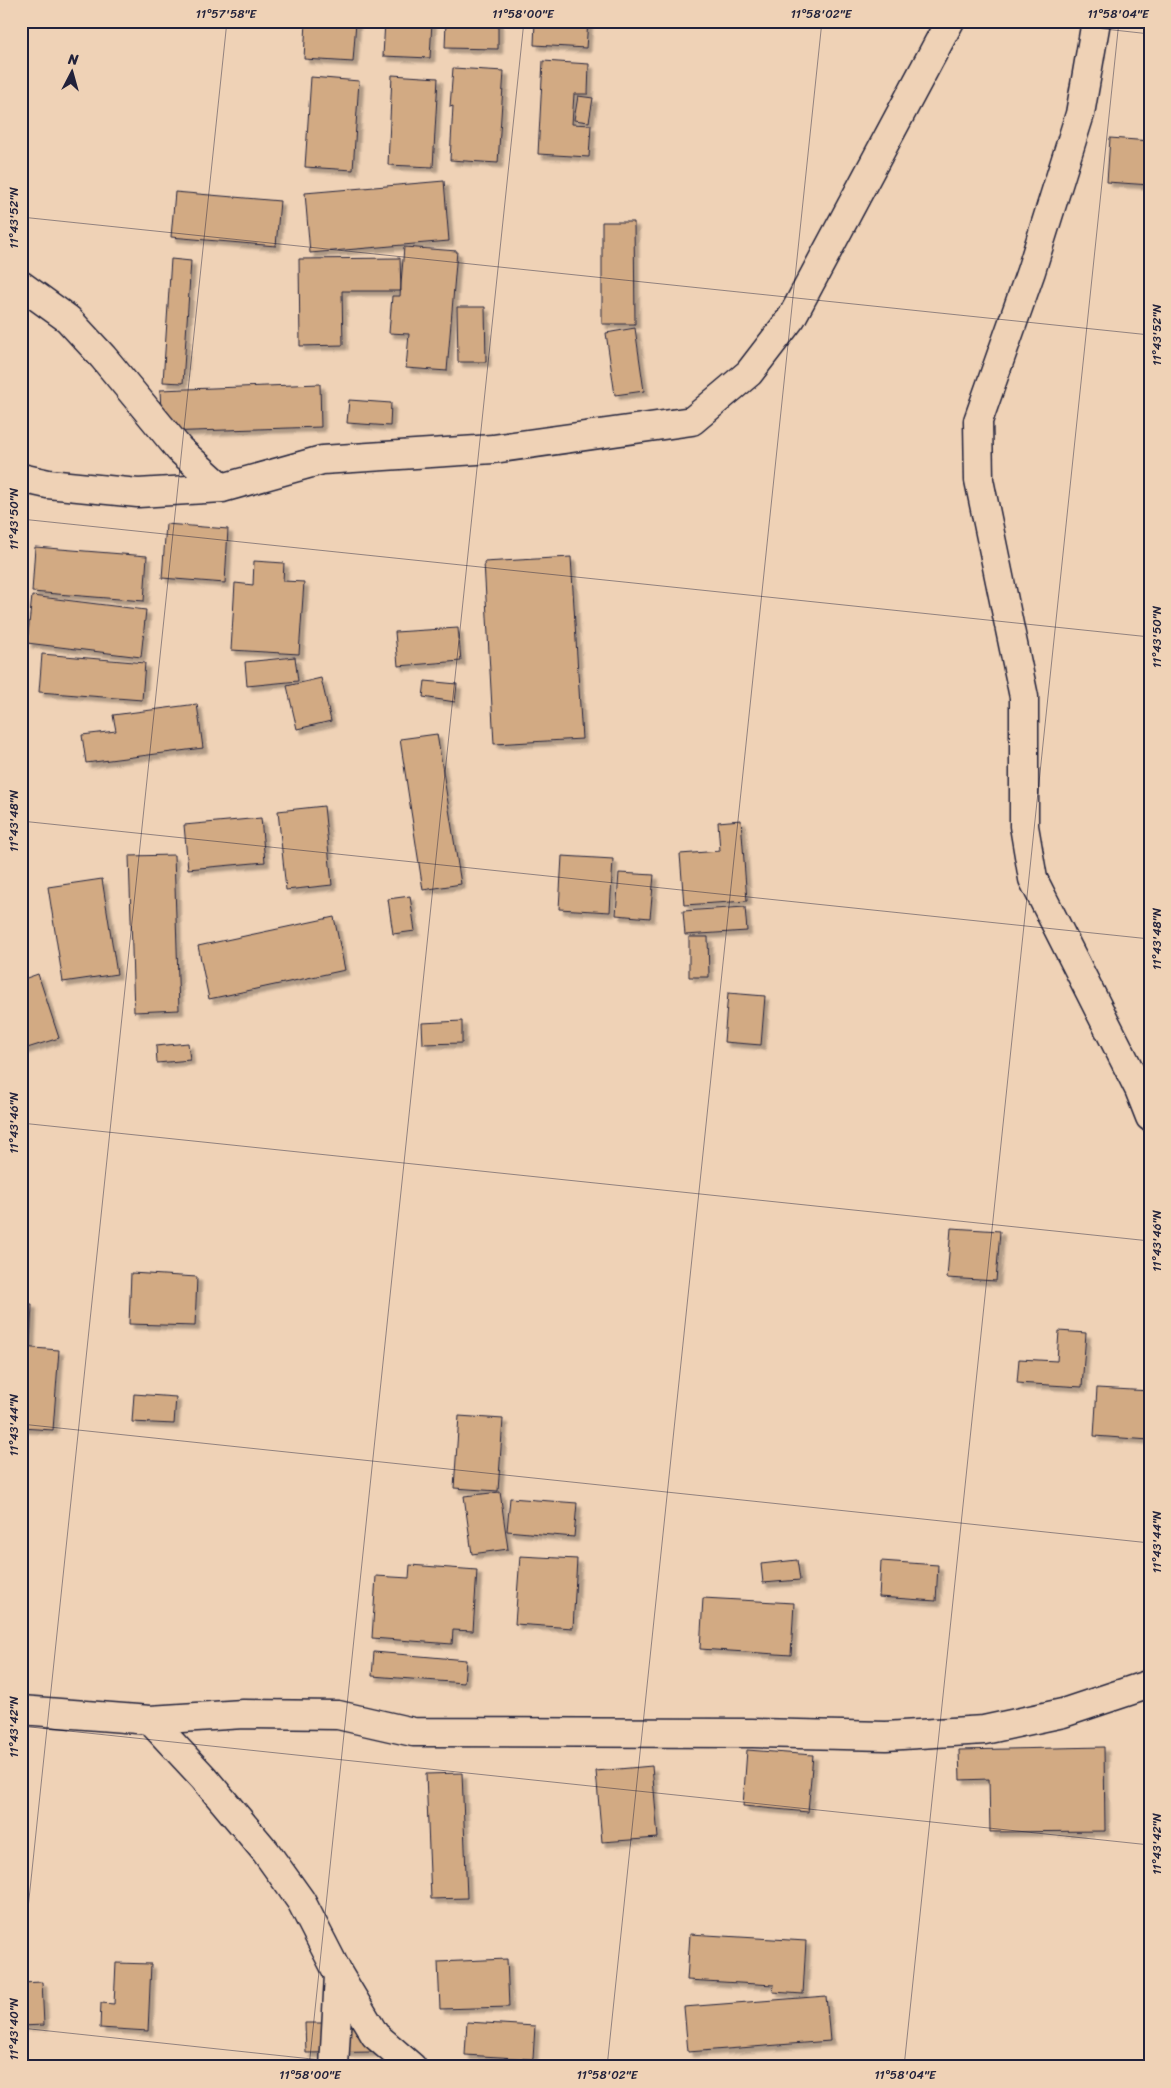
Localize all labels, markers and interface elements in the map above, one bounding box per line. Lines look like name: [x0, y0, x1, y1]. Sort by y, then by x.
text: 11°57'58"E: [196, 3, 257, 25]
text: 11°58'00"E: [492, 3, 555, 25]
text: 11°58'02"E: [791, 3, 853, 25]
text: 11°58'04"E: [1087, 3, 1150, 25]
text: N: [66, 47, 80, 73]
north arrow: [48, 48, 98, 98]
text: 11°43'52"N: [3, 187, 25, 249]
text: 11°43'52"N: [1146, 304, 1168, 366]
text: 11°43'50"N: [3, 487, 25, 550]
text: 11°43'50"N: [1146, 605, 1168, 668]
text: 11°43'48"N: [3, 789, 25, 852]
text: 11°43'48"N: [1146, 907, 1168, 970]
text: 11°43'46"N: [3, 1092, 25, 1154]
text: 11°43'46"N: [1146, 1210, 1168, 1272]
text: 11°43'44"N: [3, 1393, 25, 1456]
text: 11°43'44"N: [1146, 1510, 1168, 1573]
text: 11°43'42"N: [3, 1695, 25, 1758]
text: 11°43'42"N: [1146, 1812, 1168, 1875]
text: 11°43'40"N: [3, 1997, 25, 2060]
text: 11°58'00"E: [279, 2064, 342, 2086]
text: 11°58'02"E: [577, 2064, 639, 2086]
text: 11°58'04"E: [874, 2064, 937, 2086]

